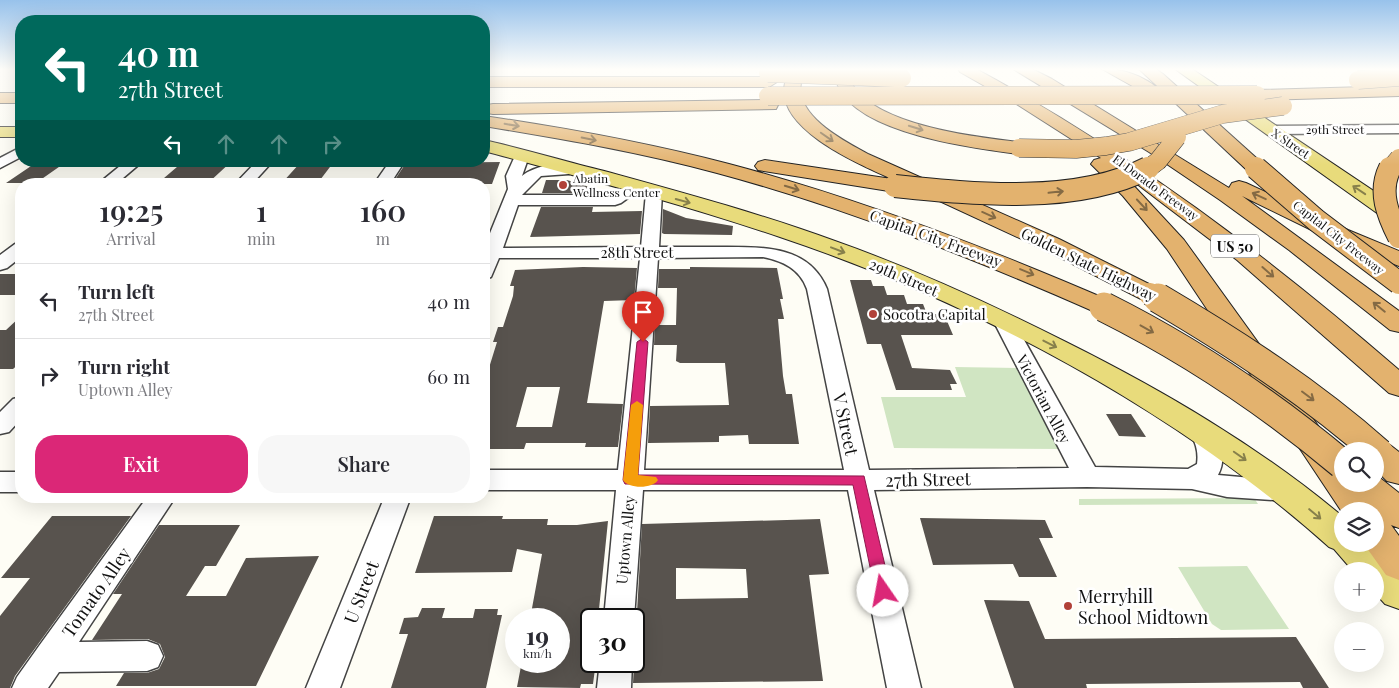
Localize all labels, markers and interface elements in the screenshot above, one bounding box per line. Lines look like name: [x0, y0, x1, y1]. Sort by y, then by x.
text: 40 m: [118, 29, 199, 76]
icon: left: [35, 35, 100, 100]
text: 27th Street: [118, 74, 223, 104]
one-way arrow: [504, 120, 520, 130]
street label: 29th Street: [1306, 121, 1365, 137]
one-way arrow: [907, 124, 923, 134]
street label: X Street: [1269, 124, 1314, 162]
icon: left: [159, 130, 187, 158]
icon: ahead: [212, 130, 240, 158]
icon: ahead: [265, 130, 293, 158]
icon: right: [318, 130, 346, 158]
one-way arrow: [820, 132, 834, 142]
one-way arrow: [580, 135, 596, 144]
street label: El Dorado Freeway: [1110, 151, 1202, 223]
place label: Abatin Wellness Center: [572, 170, 661, 200]
marker: Abatin Wellness Center: [557, 179, 569, 191]
one-way arrow: [783, 184, 799, 194]
one-way arrow: [1352, 185, 1366, 195]
one-way arrow: [1047, 187, 1063, 197]
text: 19:25: [99, 190, 163, 230]
text: 1: [256, 190, 267, 230]
text: 160: [359, 190, 406, 230]
one-way arrow: [1252, 191, 1267, 201]
one-way arrow: [675, 196, 691, 206]
street label: Capital City Freeway: [1290, 196, 1388, 278]
one-way arrow: [1136, 198, 1148, 211]
street label: Capital City Freeway: [867, 205, 1005, 271]
one-way arrow: [981, 211, 996, 221]
street label: Golden State Highway: [1018, 223, 1160, 306]
text: Arrival: [106, 228, 156, 249]
text: min: [247, 228, 276, 249]
text: m: [376, 228, 390, 249]
road number: US 50: [1211, 235, 1259, 258]
street label: 28th Street: [600, 242, 674, 262]
one-way arrow: [829, 246, 845, 255]
street label: 29th Street: [867, 254, 942, 301]
one-way arrow: [1261, 266, 1274, 278]
one-way arrow: [1019, 268, 1034, 278]
text: Turn left: [78, 278, 155, 304]
icon: left: [35, 287, 63, 315]
text: 40 m: [428, 288, 470, 314]
pin: [622, 291, 664, 342]
icon: arrive: [629, 298, 657, 326]
one-way arrow: [1373, 302, 1386, 313]
text: 27th Street: [78, 304, 154, 325]
place label: Socotra Capital: [883, 304, 986, 324]
marker: Socotra Capital: [867, 308, 879, 320]
one-way arrow: [1139, 325, 1154, 334]
one-way arrow: [1042, 340, 1057, 349]
street label: Victorian Alley: [1012, 350, 1076, 447]
text: Turn right: [78, 353, 170, 379]
icon: right: [35, 362, 63, 390]
text: 60 m: [427, 363, 470, 389]
text: Uptown Alley: [78, 379, 173, 400]
street label: V Street: [827, 389, 864, 458]
one-way arrow: [1301, 391, 1314, 402]
button: Exit: [35, 435, 248, 493]
button: Share: [258, 435, 470, 493]
map controls: [1334, 442, 1384, 672]
button: search: [1334, 442, 1384, 492]
one-way arrow: [1233, 451, 1247, 461]
street label: 27th Street: [885, 466, 972, 492]
street label: Uptown Alley: [611, 494, 639, 585]
button: layers: [1334, 502, 1384, 552]
one-way arrow: [1308, 508, 1321, 519]
street label: Tomato Alley: [56, 542, 136, 642]
street label: U Street: [338, 557, 384, 627]
button: +: [1334, 562, 1384, 612]
position arrow: [856, 564, 908, 616]
place label: Merryhill School Midtown: [1078, 584, 1209, 629]
marker: Merryhill School Midtown: [1062, 600, 1074, 612]
speed limit sign: 30: [580, 608, 645, 673]
text: 19: [526, 618, 549, 651]
button: −: [1334, 622, 1384, 672]
text: km/h: [523, 645, 552, 661]

